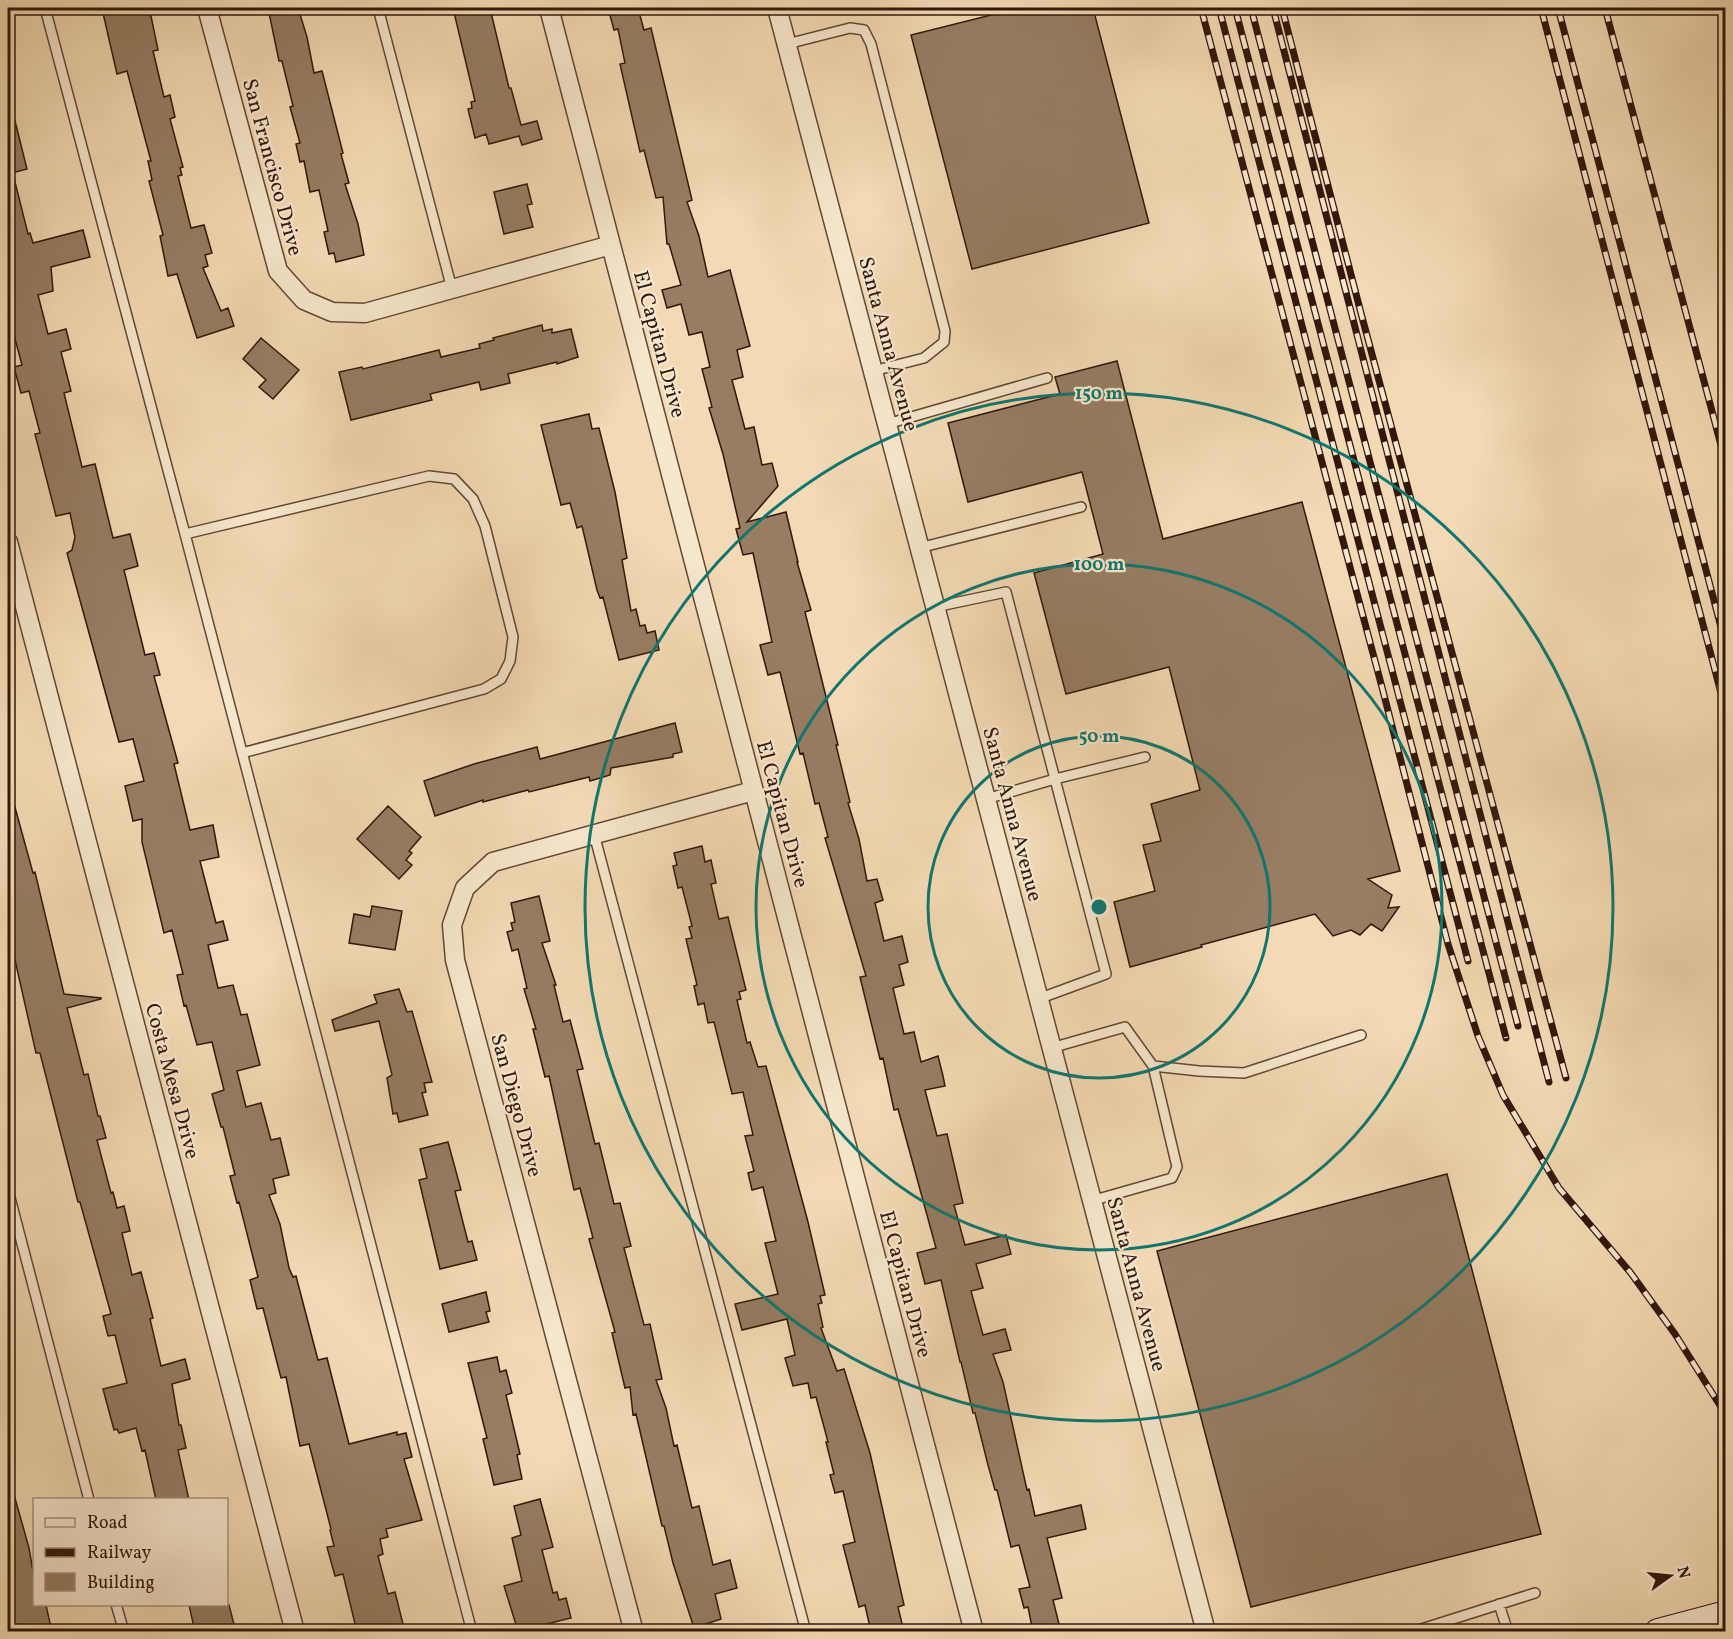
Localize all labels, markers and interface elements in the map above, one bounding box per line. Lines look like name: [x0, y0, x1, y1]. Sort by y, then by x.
street label: San Francisco Drive: [234, 76, 309, 259]
street label: Santa Anna Avenue: [850, 254, 925, 435]
street label: El Capitan Drive: [625, 267, 692, 421]
text: 150 m: [1075, 382, 1123, 407]
text: 100 m: [1074, 553, 1124, 578]
street label: Santa Anna Avenue: [974, 724, 1049, 905]
text: 50 m: [1079, 725, 1119, 750]
street label: El Capitan Drive: [748, 737, 815, 891]
centre of rings: [1089, 897, 1109, 917]
street label: Costa Mesa Drive: [137, 1000, 206, 1162]
street label: San Diego Drive: [482, 1030, 549, 1181]
street label: Santa Anna Avenue: [1098, 1194, 1173, 1375]
street label: El Capitan Drive: [871, 1207, 938, 1361]
legend: [33, 1498, 228, 1606]
text: Road: [87, 1511, 128, 1536]
text: Railway: [87, 1541, 151, 1566]
north arrow: [1640, 1546, 1700, 1606]
text: N: [1670, 1564, 1695, 1581]
text: Building: [87, 1571, 155, 1596]

